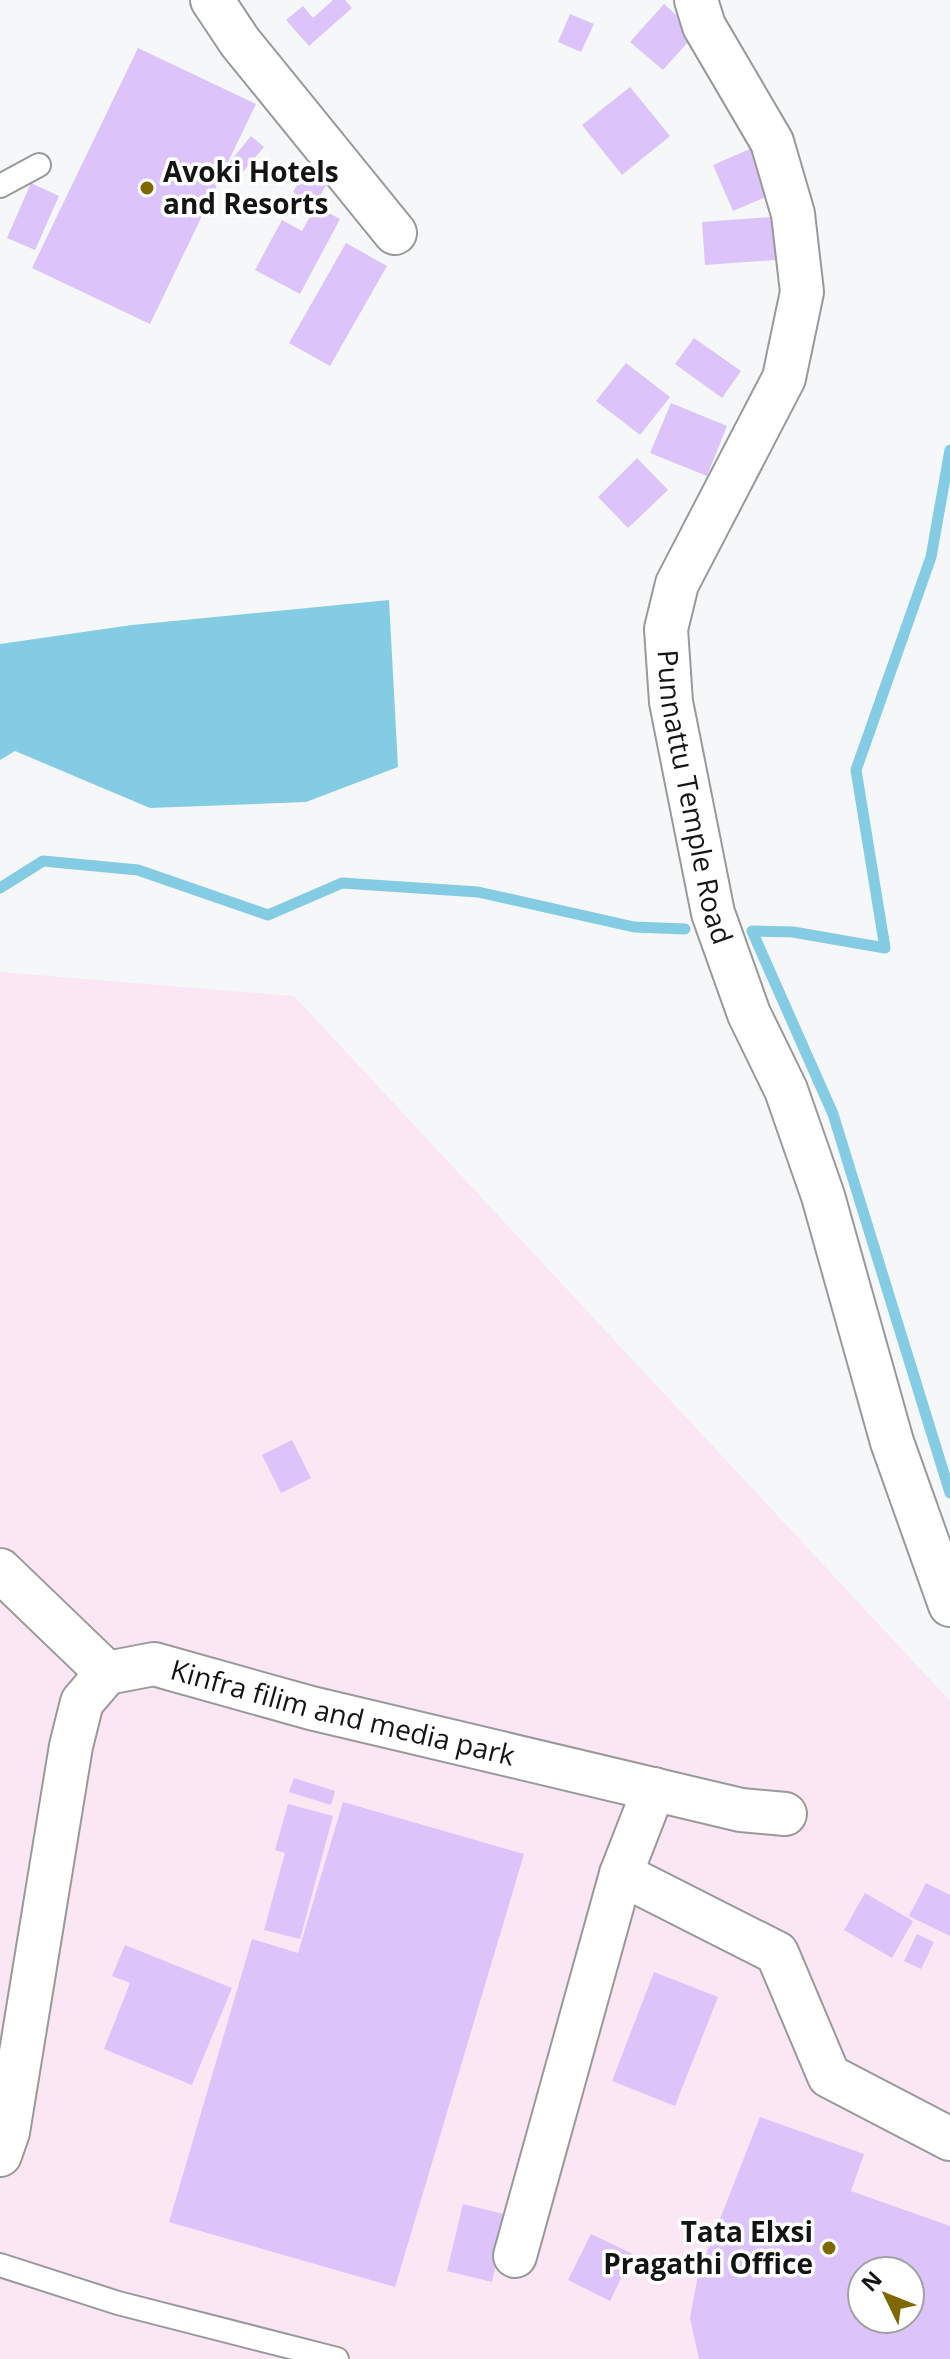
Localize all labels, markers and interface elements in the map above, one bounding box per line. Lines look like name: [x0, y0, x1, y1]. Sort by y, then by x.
place label: Avoki Hotels and Resorts: [163, 152, 339, 222]
marker: Avoki Hotels and Resorts: [138, 179, 156, 197]
street label: Punnattu Temple Road: [649, 648, 743, 949]
street label: Kinfra filim and media park: [167, 1650, 519, 1774]
place label: Tata Elxsi Pragathi Office: [603, 2212, 813, 2282]
marker: Tata Elxsi Pragathi Office: [820, 2239, 838, 2257]
north arrow: [846, 2255, 926, 2335]
text: N: [854, 2264, 888, 2297]

